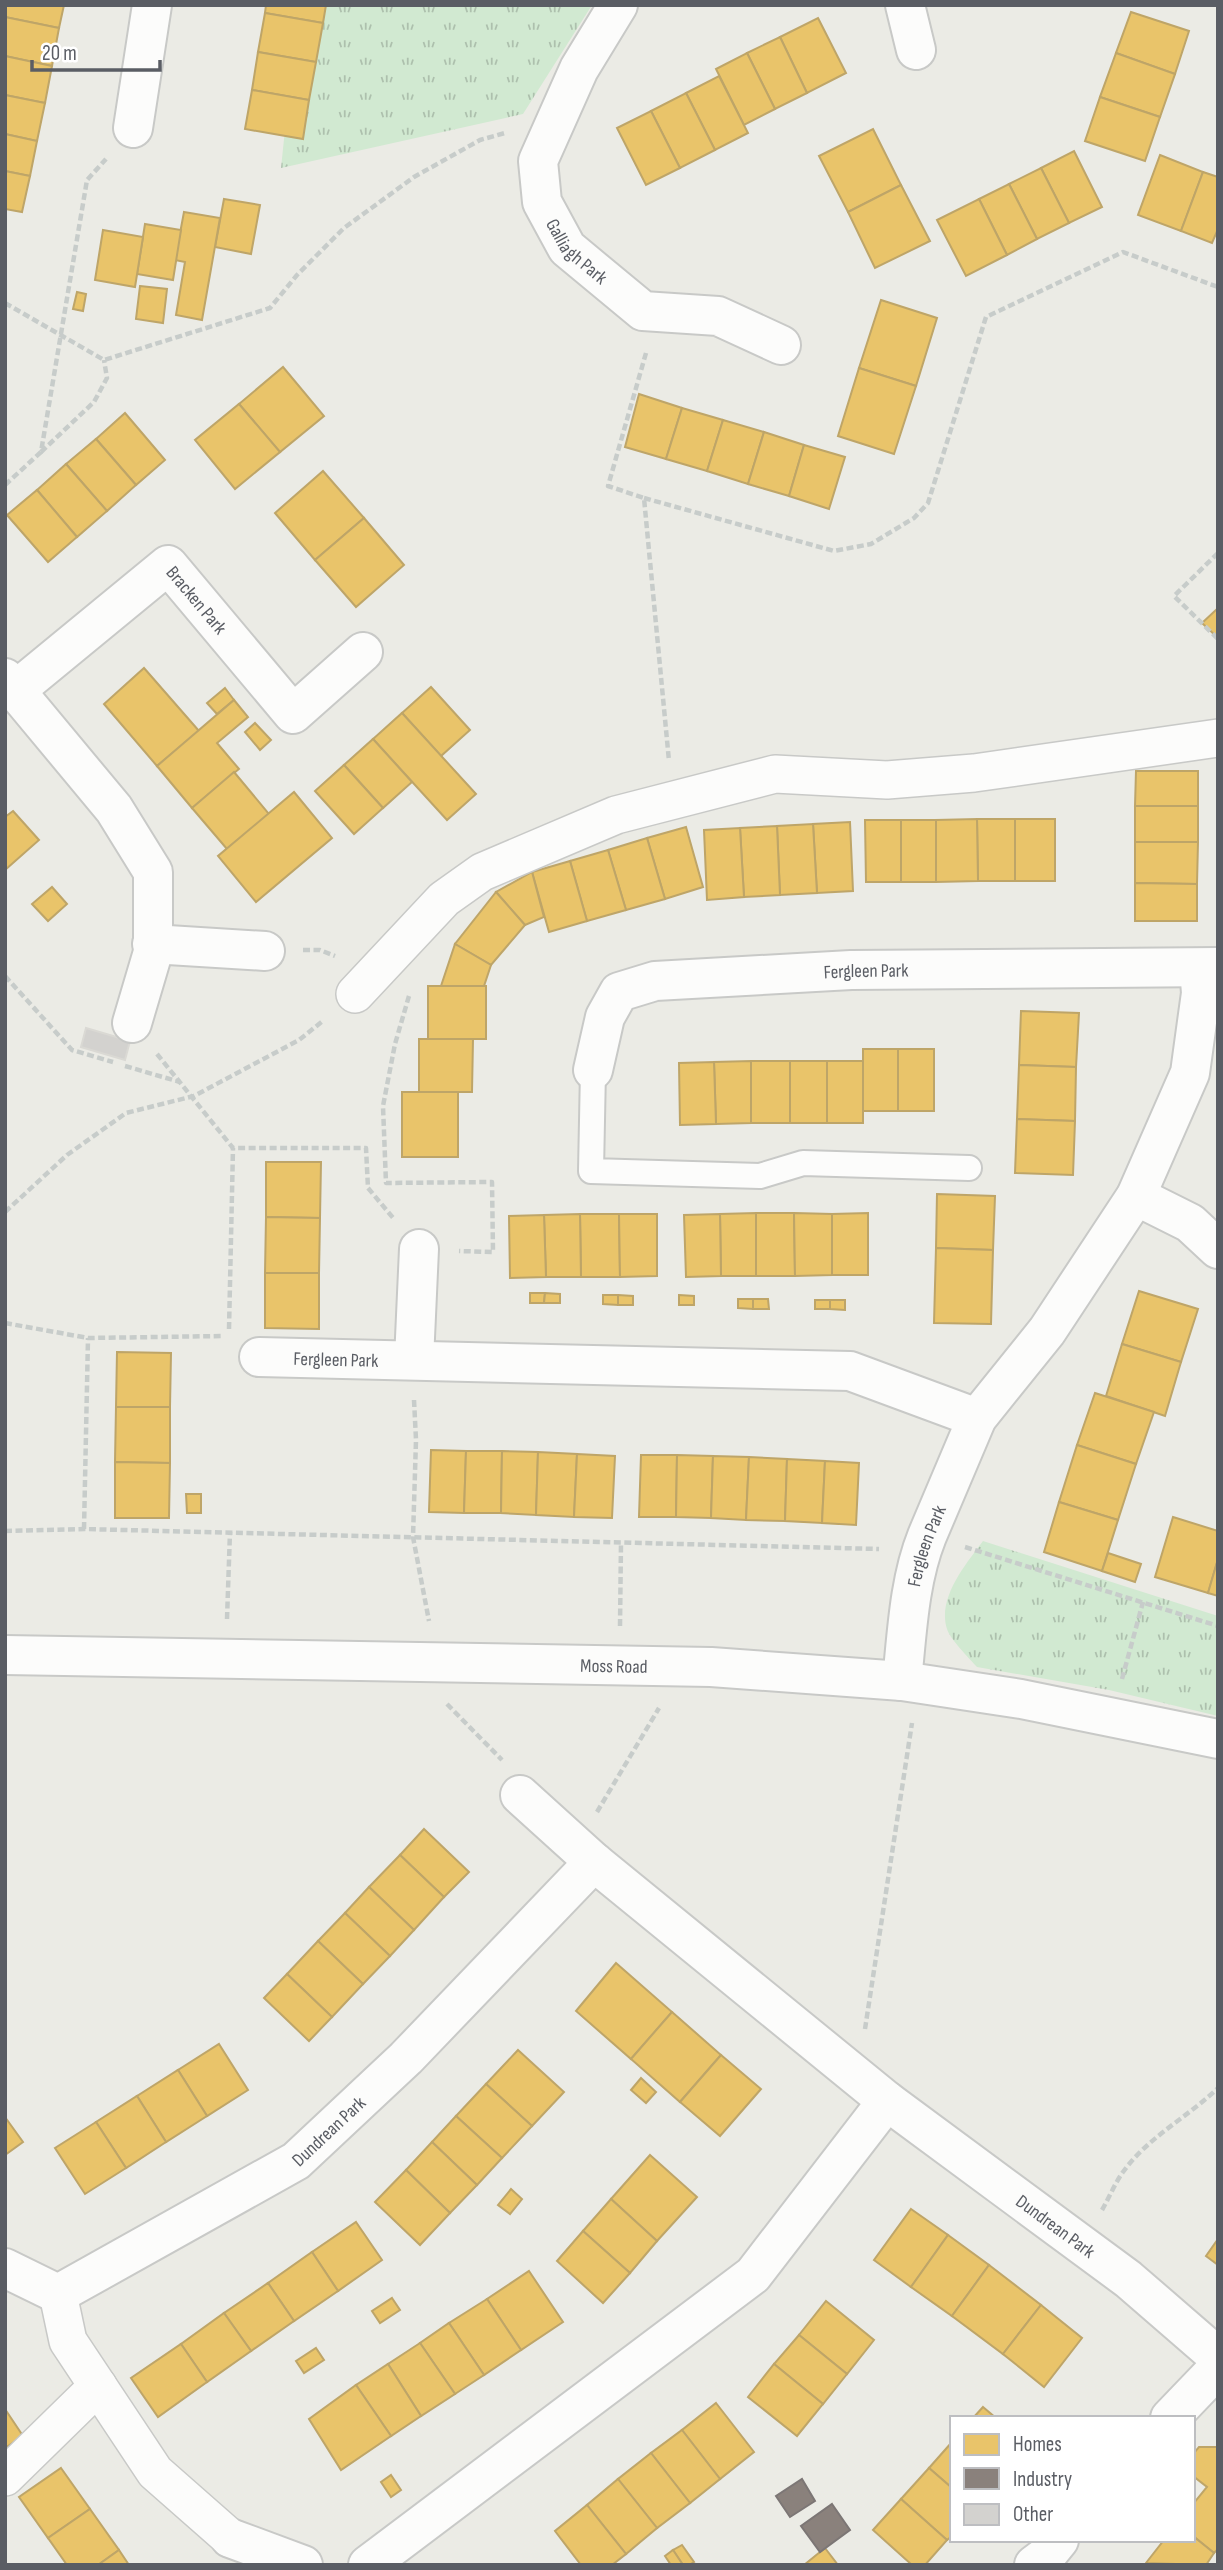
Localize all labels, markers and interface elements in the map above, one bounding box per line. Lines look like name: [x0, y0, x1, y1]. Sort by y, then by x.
scale bar: [32, 28, 159, 72]
text: 20 m: [42, 41, 77, 66]
street label: Galliagh Park: [540, 215, 612, 290]
street label: Bracken Park: [161, 562, 232, 640]
street label: Fergleen Park: [823, 960, 909, 985]
street label: Fergleen Park: [293, 1348, 379, 1373]
street label: Fergleen Park: [903, 1501, 952, 1589]
street label: Moss Road: [580, 1655, 648, 1679]
street label: Dundrean Park: [288, 2091, 372, 2172]
street label: Dundrean Park: [1011, 2190, 1100, 2264]
legend: [950, 2416, 1195, 2542]
text: Homes: [1013, 2432, 1062, 2457]
text: Industry: [1013, 2467, 1072, 2492]
text: Other: [1013, 2502, 1053, 2527]

